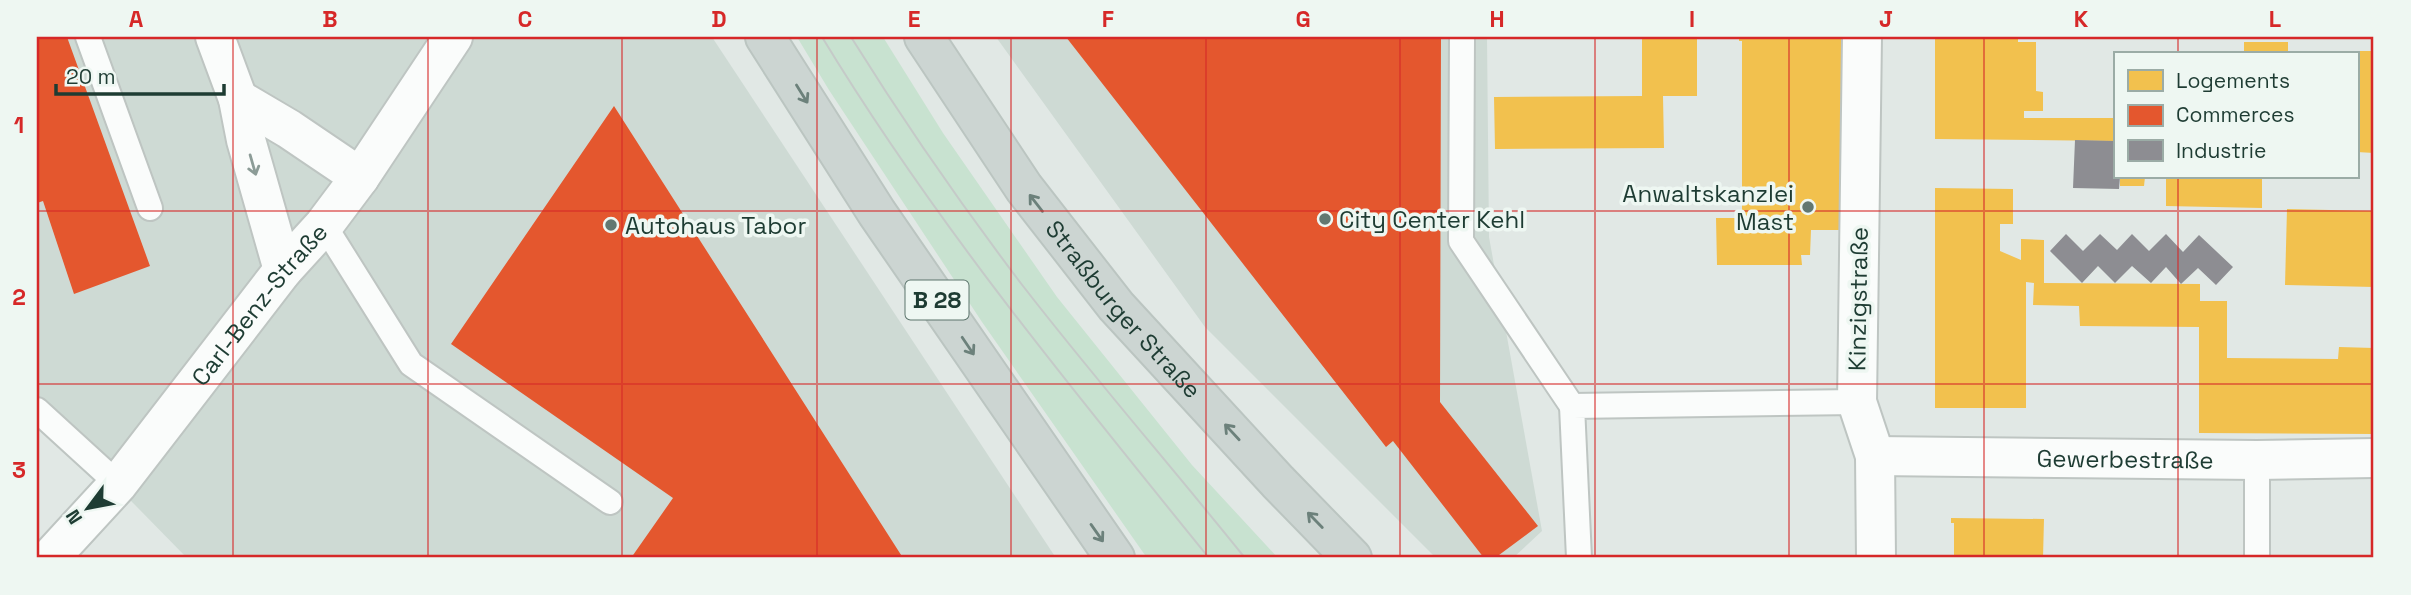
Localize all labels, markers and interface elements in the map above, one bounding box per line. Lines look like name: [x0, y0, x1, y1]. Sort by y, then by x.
text: A: [129, 4, 144, 34]
text: B: [322, 4, 338, 34]
text: C: [518, 4, 532, 34]
text: D: [711, 4, 727, 34]
text: E: [908, 4, 920, 34]
text: F: [1102, 4, 1114, 34]
text: G: [1295, 4, 1311, 34]
text: H: [1489, 4, 1505, 34]
text: I: [1689, 4, 1695, 34]
text: J: [1879, 4, 1893, 34]
text: K: [2074, 4, 2089, 34]
text: L: [2269, 4, 2281, 34]
scale bar: [56, 52, 224, 96]
legend: [2114, 52, 2358, 178]
text: 20 m: [66, 63, 116, 90]
text: Logements: [2176, 67, 2290, 94]
one-way arrow: [795, 84, 809, 104]
text: Commerces: [2176, 101, 2295, 128]
text: 1: [14, 110, 24, 140]
text: Industrie: [2176, 137, 2266, 164]
one-way arrow: [247, 153, 260, 176]
place label: Anwaltskanzlei Mast: [1622, 178, 1794, 237]
one-way arrow: [1028, 195, 1043, 213]
marker: Anwaltskanzlei Mast: [1800, 199, 1816, 215]
place label: City Center Kehl: [1339, 204, 1525, 235]
place label: Autohaus Tabor: [625, 210, 807, 241]
marker: City Center Kehl: [1317, 211, 1333, 227]
street label: Straßburger Straße: [1039, 214, 1208, 404]
street label: Carl-Benz-Straße: [184, 216, 334, 392]
marker: Autohaus Tabor: [603, 217, 619, 233]
street label: Kinzigstraße: [1841, 227, 1875, 371]
road number: B 28: [906, 280, 968, 320]
text: 2: [12, 282, 26, 312]
one-way arrow: [961, 335, 975, 355]
one-way arrow: [1223, 424, 1240, 441]
street label: Gewerbestraße: [2036, 442, 2214, 475]
text: 3: [12, 455, 26, 485]
north arrow: [52, 472, 122, 542]
text: N: [60, 505, 88, 529]
one-way arrow: [1306, 512, 1323, 529]
one-way arrow: [1090, 523, 1104, 542]

